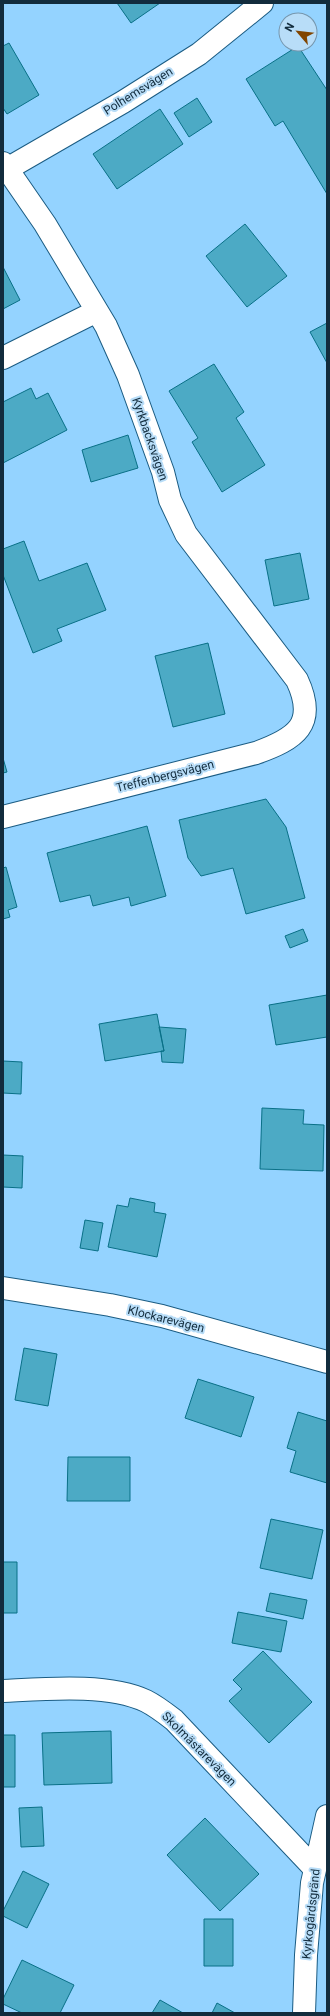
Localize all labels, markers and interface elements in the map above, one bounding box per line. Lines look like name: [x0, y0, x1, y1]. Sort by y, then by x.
north arrow: [278, 12, 318, 52]
text: N: [282, 21, 297, 34]
street label: Polhemsvägen: [101, 64, 175, 118]
street label: Kyrkbacksvägen: [129, 396, 171, 482]
street label: Treffenbergsvägen: [115, 757, 215, 795]
street label: Klockarevägen: [126, 1303, 206, 1335]
street label: Skolmästarevägen: [159, 1709, 239, 1789]
street label: Kyrkogårdsgränd: [299, 1868, 323, 1960]

